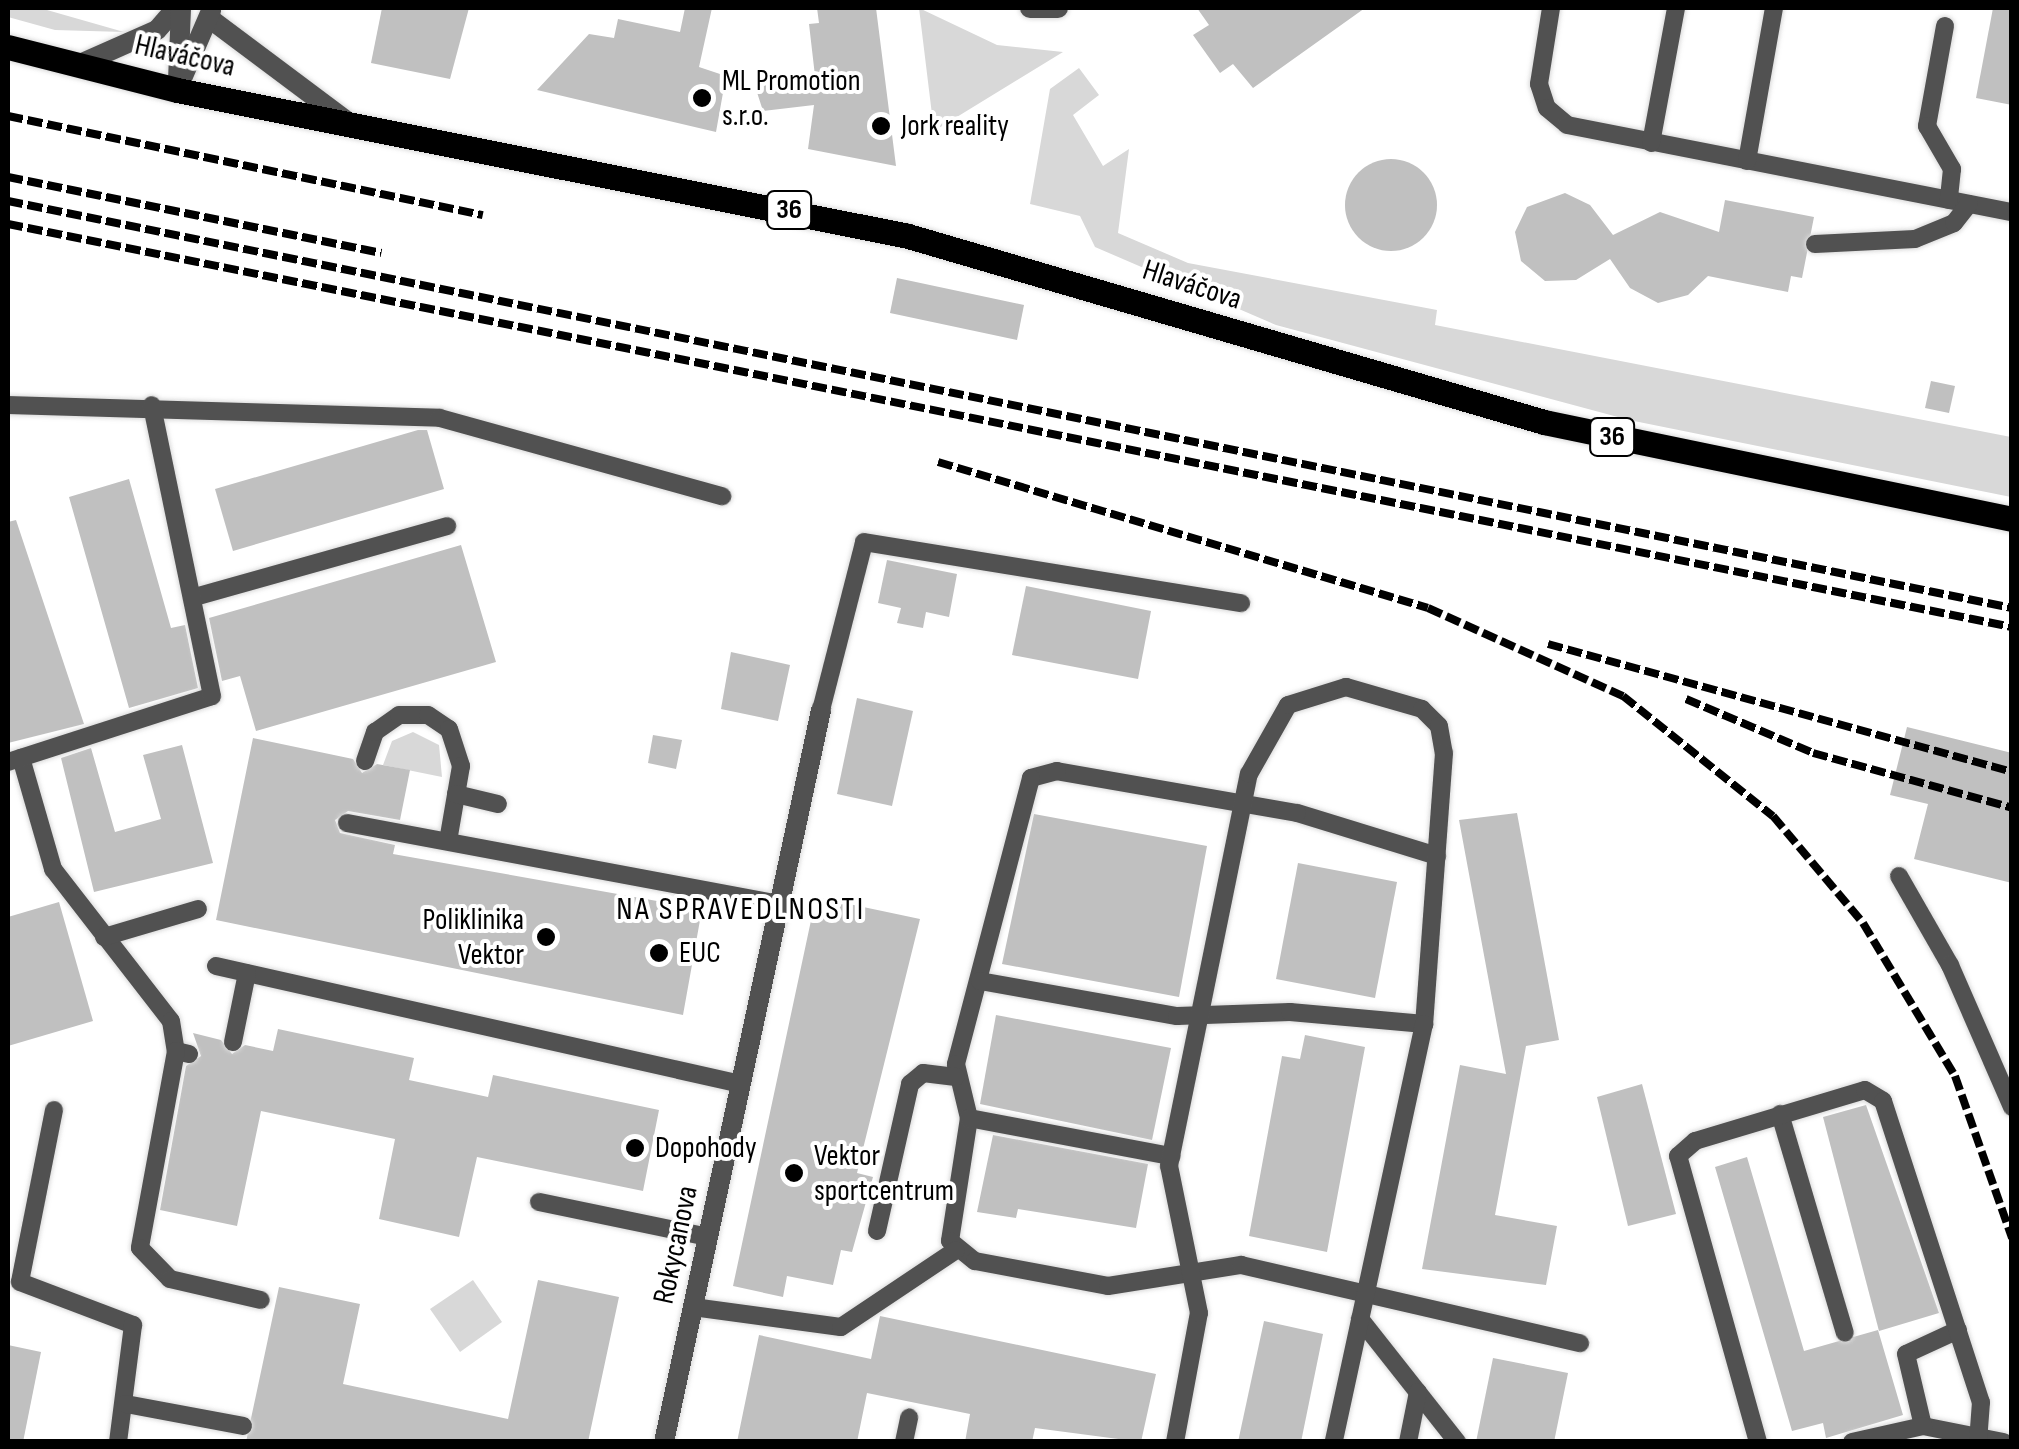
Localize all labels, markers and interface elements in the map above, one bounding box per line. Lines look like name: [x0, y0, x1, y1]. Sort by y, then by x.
street label: Hlaváčova: [131, 27, 239, 85]
place label: ML Promotion s.r.o.: [722, 63, 861, 134]
marker: ML Promotion s.r.o.: [691, 87, 713, 109]
place label: Jork reality: [901, 108, 1009, 144]
marker: Jork reality: [870, 115, 892, 137]
road number: 36: [764, 187, 814, 233]
street label: Hlaváčova: [1138, 252, 1246, 318]
road number: 36: [1587, 414, 1637, 460]
district label: NA SPRAVEDLNOSTI: [616, 891, 866, 929]
place label: Poliklinika Vektor: [422, 902, 524, 972]
marker: Poliklinika Vektor: [533, 924, 559, 950]
place label: EUC: [679, 935, 721, 971]
marker: EUC: [648, 942, 670, 964]
place label: Dopohody: [655, 1130, 756, 1166]
marker: Dopohody: [624, 1137, 646, 1159]
place label: Vektor sportcentrum: [814, 1138, 954, 1208]
marker: Vektor sportcentrum: [783, 1162, 805, 1184]
street label: Rokycanova: [646, 1183, 706, 1307]

